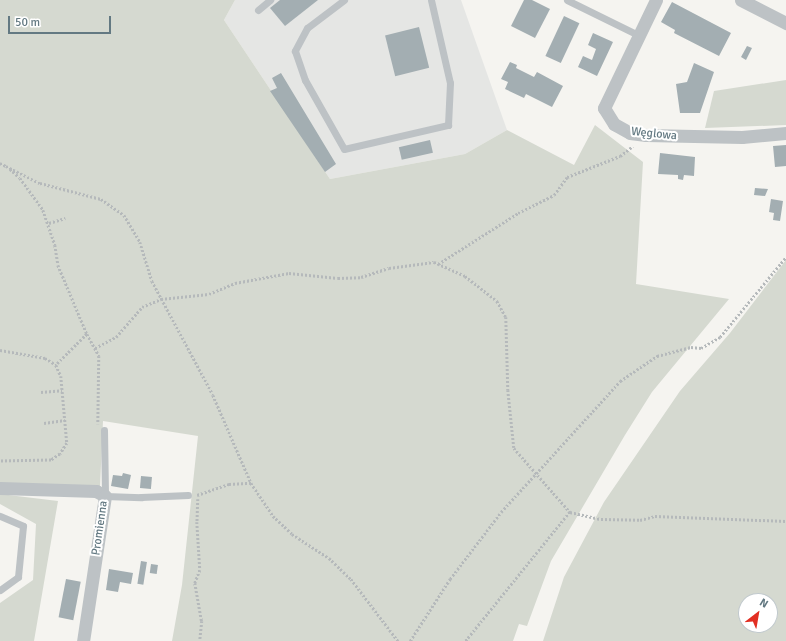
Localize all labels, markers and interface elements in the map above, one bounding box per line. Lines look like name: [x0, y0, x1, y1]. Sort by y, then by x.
scale bar: [10, 8, 113, 34]
text: 50 m: [15, 15, 40, 30]
street label: Węglowa: [630, 124, 678, 144]
street label: Promienna: [89, 500, 111, 556]
north arrow: [738, 593, 778, 633]
text: N: [757, 596, 771, 611]

